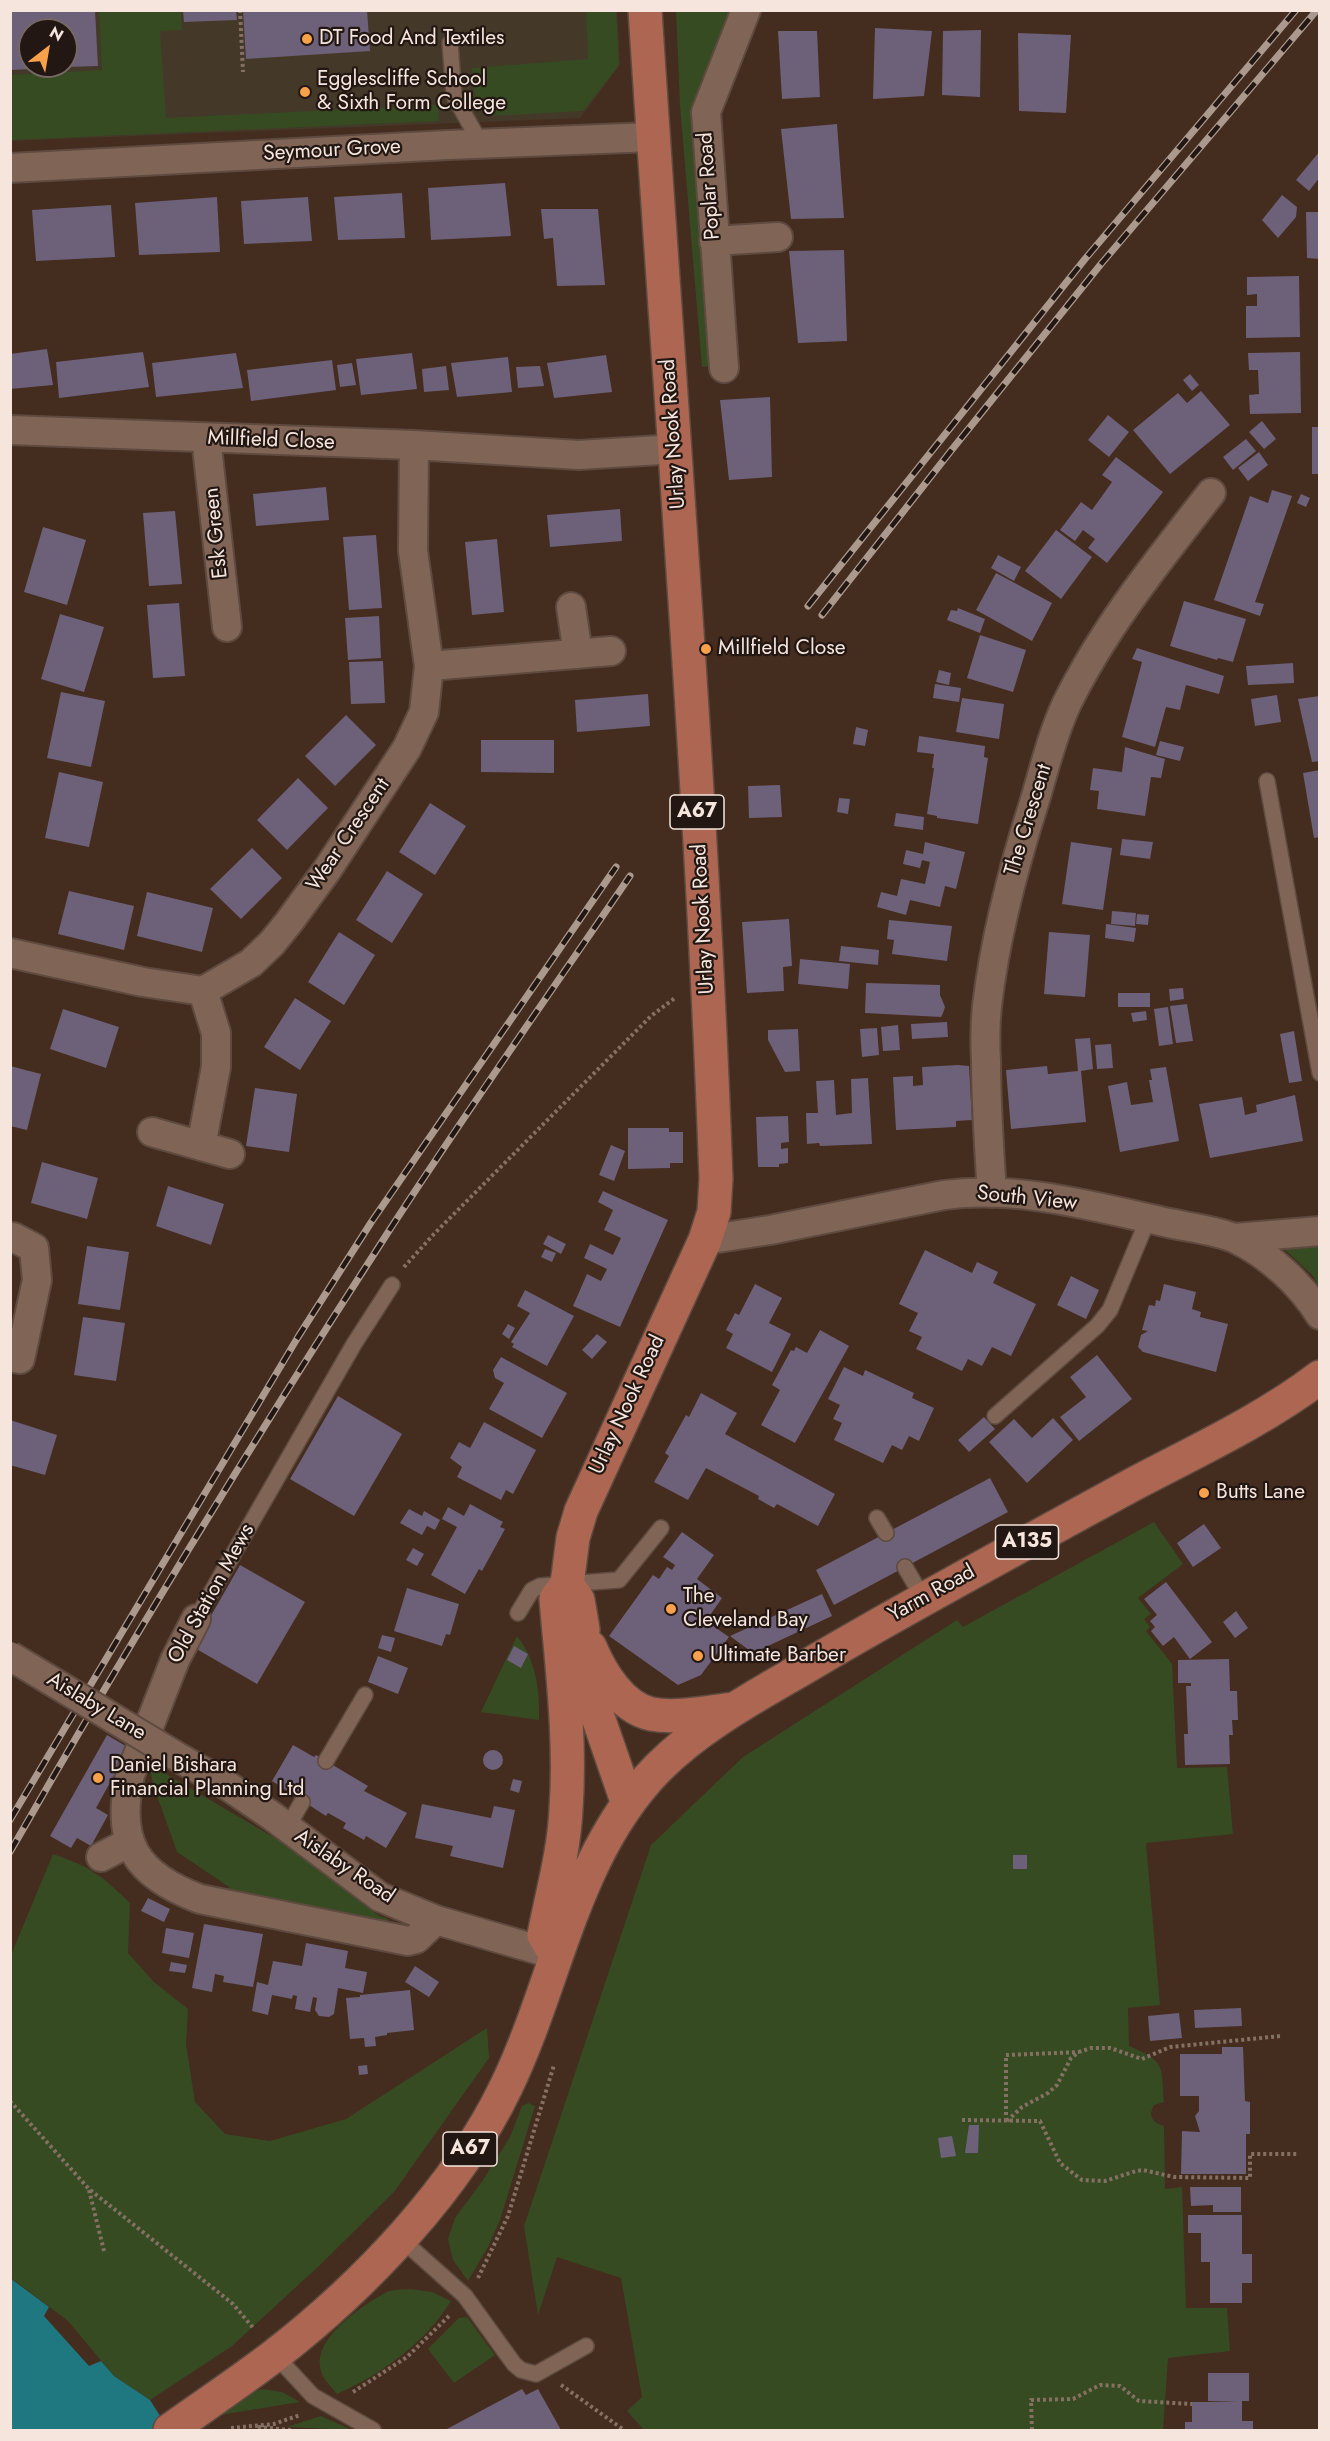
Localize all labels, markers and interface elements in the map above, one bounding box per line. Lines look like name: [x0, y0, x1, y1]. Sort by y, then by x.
north arrow: [18, 18, 78, 78]
text: N: [45, 21, 68, 47]
place label: DT Food And Textiles: [319, 26, 505, 52]
marker: DT Food And Textiles: [300, 32, 314, 46]
place label: Egglescliffe School & Sixth Form College: [317, 67, 506, 117]
marker: Egglescliffe School & Sixth Form College: [298, 85, 312, 99]
street label: Poplar Road: [694, 131, 726, 241]
street label: Seymour Grove: [263, 135, 401, 167]
street label: Urlay Nook Road: [656, 358, 692, 510]
street label: Millfield Close: [207, 426, 335, 456]
street label: Esk Green: [200, 486, 234, 580]
place label: Millfield Close: [718, 636, 845, 662]
marker: Millfield Close: [699, 642, 713, 656]
street label: The Crescent: [1000, 761, 1058, 879]
street label: Wear Crescent: [302, 774, 396, 896]
road number: A67: [670, 795, 724, 829]
street label: Urlay Nook Road: [687, 843, 721, 995]
street label: South View: [976, 1181, 1078, 1217]
street label: Urlay Nook Road: [585, 1331, 671, 1479]
place label: Butts Lane: [1216, 1480, 1305, 1506]
marker: Butts Lane: [1197, 1486, 1211, 1500]
street label: Old Station Mews: [163, 1520, 261, 1668]
road number: A135: [996, 1525, 1058, 1559]
street label: Yarm Road: [884, 1560, 980, 1628]
place label: The Cleveland Bay: [683, 1584, 808, 1634]
marker: The Cleveland Bay: [664, 1602, 678, 1616]
place label: Ultimate Barber: [710, 1643, 846, 1669]
marker: Ultimate Barber: [691, 1649, 705, 1663]
street label: Aislaby Lane: [42, 1668, 150, 1746]
place label: Daniel Bishara Financial Planning Ltd: [110, 1753, 305, 1803]
marker: Daniel Bishara Financial Planning Ltd: [91, 1771, 105, 1785]
street label: Aislaby Road: [289, 1824, 399, 1910]
road number: A67: [443, 2132, 497, 2166]

